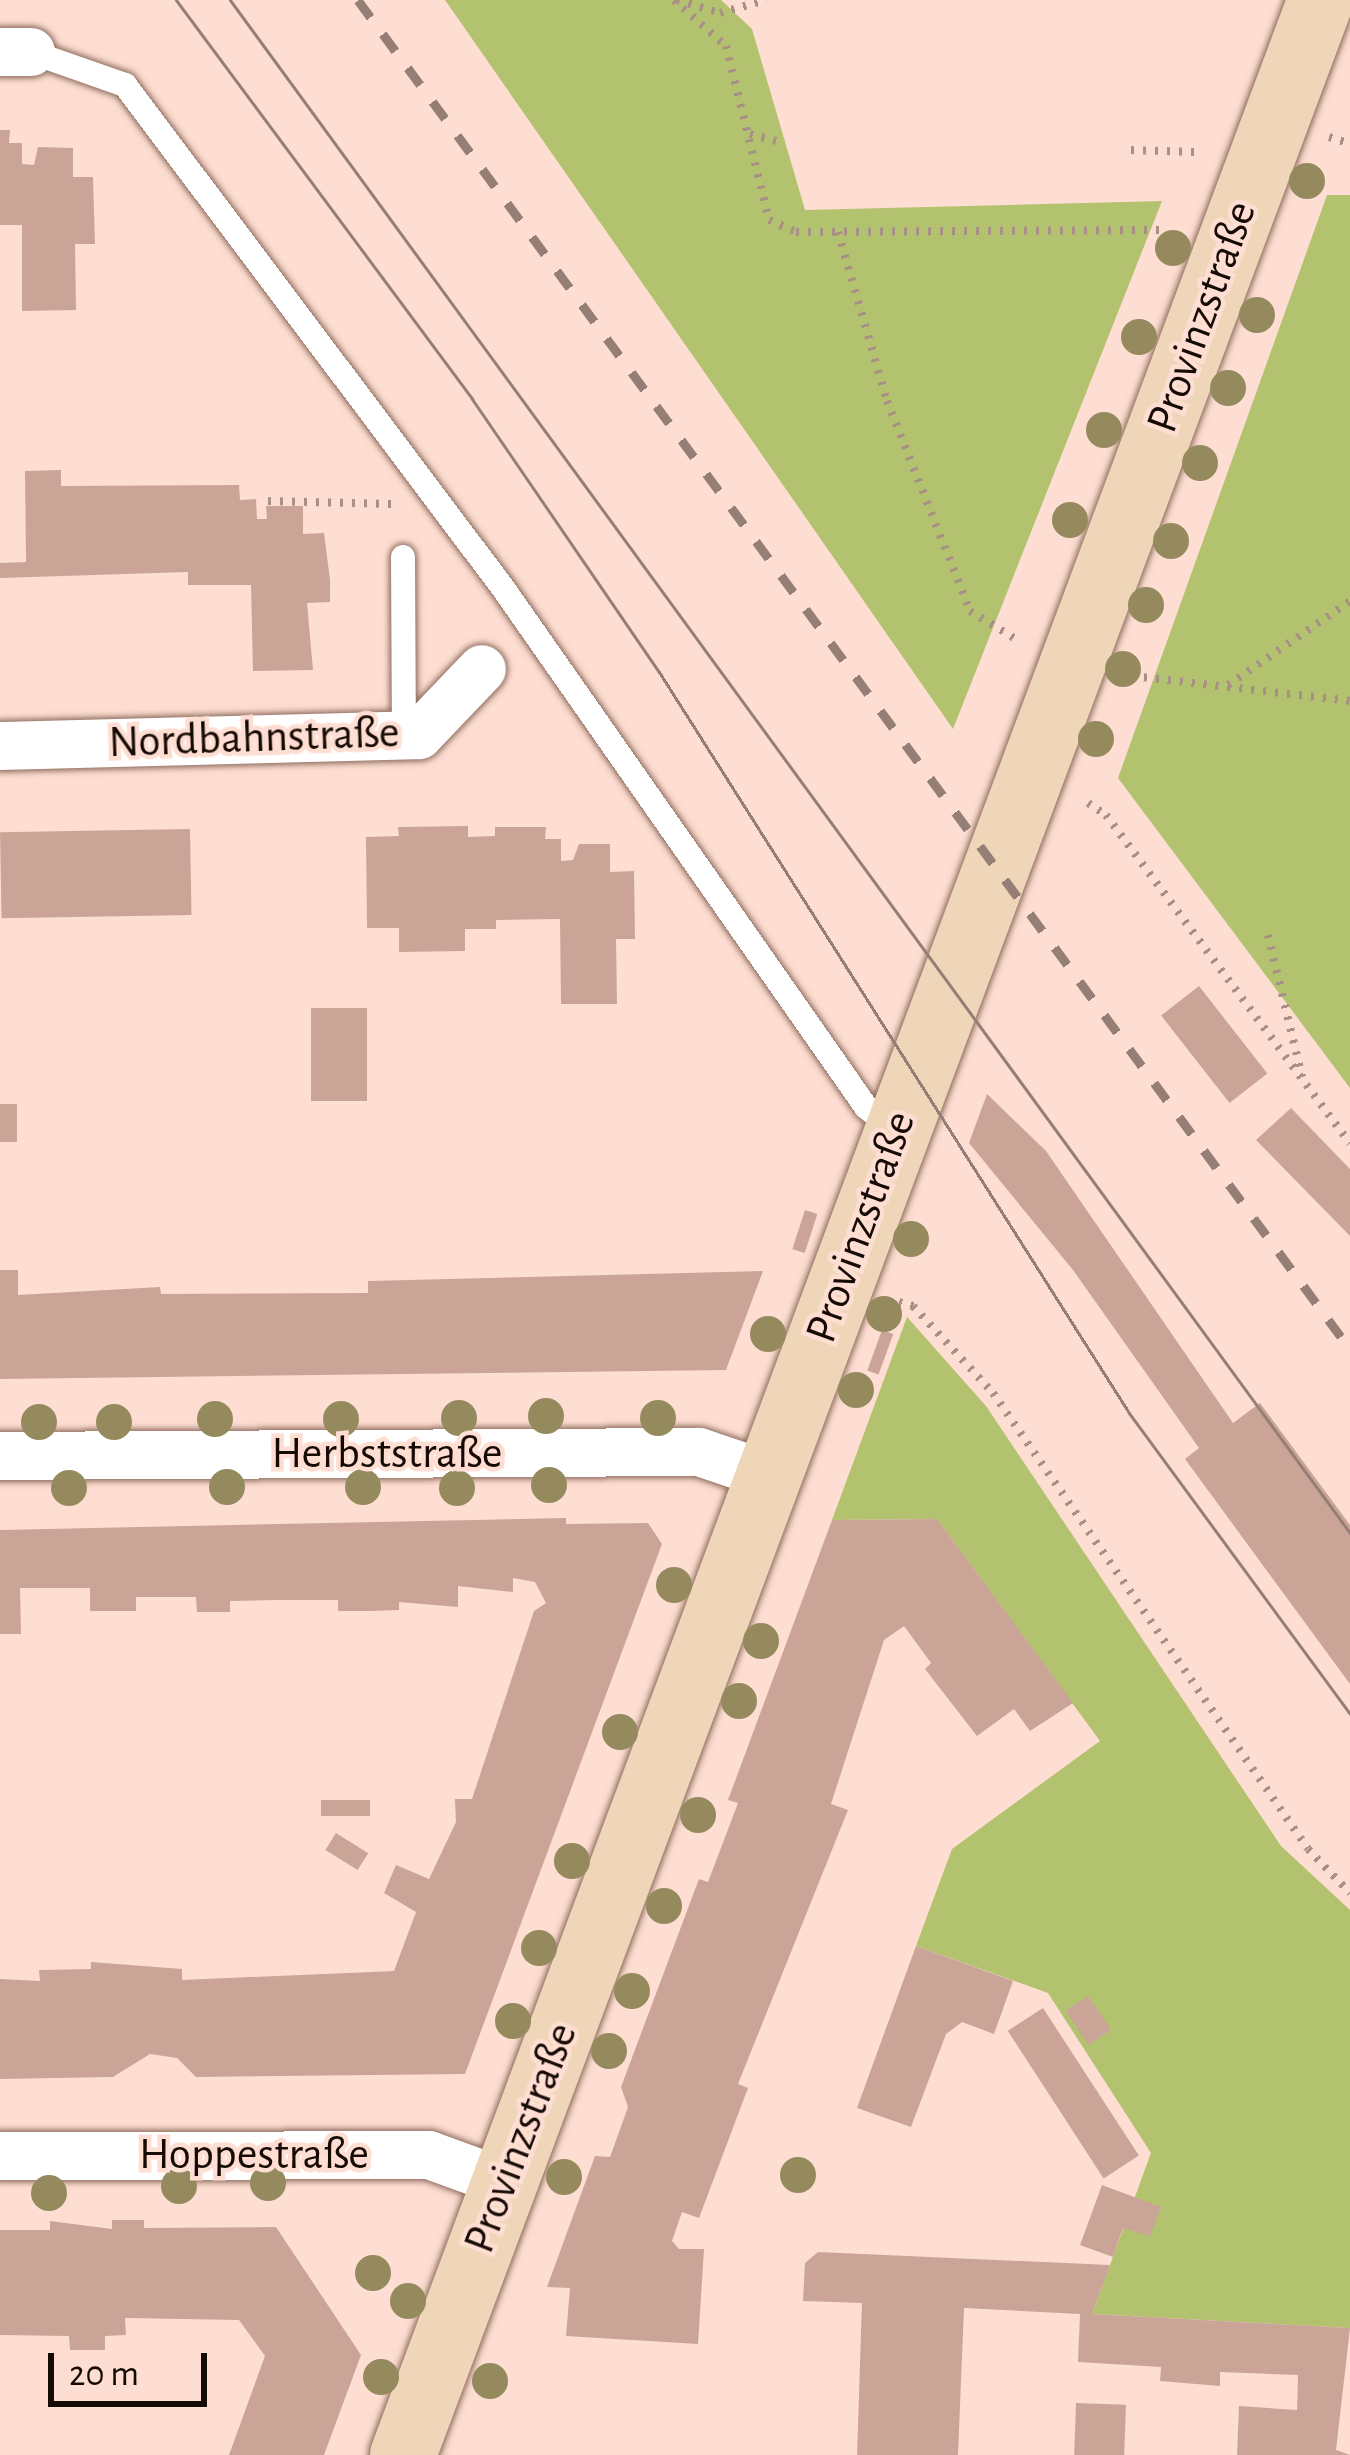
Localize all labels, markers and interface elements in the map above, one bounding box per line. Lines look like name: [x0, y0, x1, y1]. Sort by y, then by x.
street label: Provinzstraße: [1135, 194, 1269, 440]
street label: Nordbahnstraße: [108, 706, 400, 770]
street label: Provinzstraße: [794, 1104, 928, 1350]
street label: Herbststraße: [272, 1427, 502, 1481]
street label: Provinzstraße: [452, 2015, 590, 2261]
street label: Hoppestraße: [139, 2128, 369, 2182]
scale bar: [54, 2329, 213, 2403]
text: 20 m: [69, 2356, 139, 2392]

